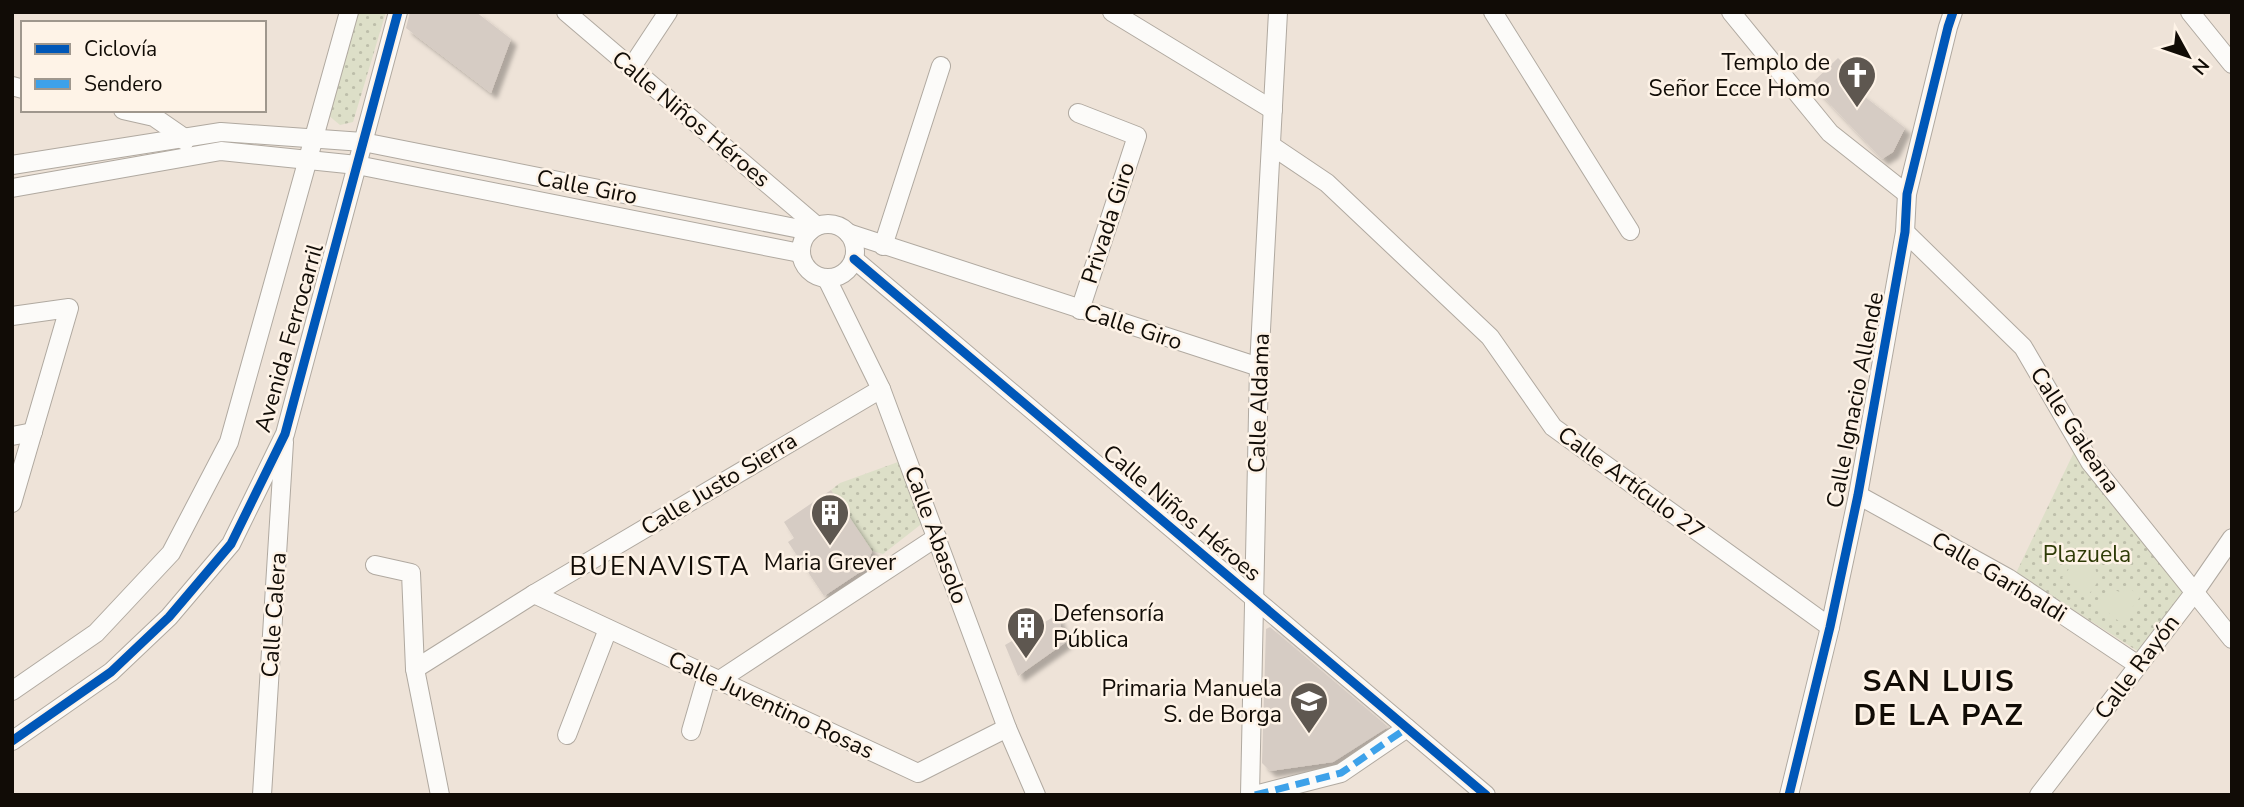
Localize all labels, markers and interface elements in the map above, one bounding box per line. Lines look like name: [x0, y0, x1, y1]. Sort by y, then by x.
legend: [21, 21, 266, 112]
north arrow: [2153, 21, 2223, 91]
text: Ciclovía: [84, 35, 157, 63]
street label: Calle Niños Héroes: [605, 43, 777, 195]
place label: Templo de Señor Ecce Homo: [1649, 47, 1830, 104]
text: N: [2186, 52, 2215, 80]
church icon: Templo de Señor Ecce Homo: [1836, 54, 1878, 109]
text: Sendero: [84, 70, 163, 98]
street label: Privada Giro: [1074, 158, 1142, 288]
street label: Calle Giro: [534, 162, 640, 212]
street label: Avenida Ferrocarril: [247, 240, 331, 436]
street label: Calle Ignacio Allende: [1819, 289, 1891, 511]
street label: Calle Giro: [1080, 297, 1186, 357]
street label: Calle Aldama: [1241, 333, 1277, 473]
street label: Calle Galeana: [2023, 361, 2127, 499]
street label: Calle Artículo 27: [1551, 419, 1711, 547]
street label: Calle Justo Sierra: [635, 425, 803, 543]
street label: Calle Niños Héroes: [1096, 437, 1268, 589]
street label: Calle Abasolo: [897, 462, 975, 608]
building icon: Maria Grever: [809, 492, 851, 547]
street label: Calle Garibaldi: [1926, 524, 2072, 630]
park label: Plazuela: [2043, 539, 2131, 570]
place label: Maria Grever: [764, 547, 897, 578]
district label: BUENAVISTA: [569, 549, 751, 584]
street label: Calle Calera: [254, 551, 294, 679]
place label: Defensoría Pública: [1053, 598, 1165, 655]
building icon: Defensoría Pública: [1005, 605, 1047, 660]
street label: Calle Rayón: [2087, 608, 2187, 726]
street label: Calle Juventino Rosas: [663, 644, 879, 766]
district label: SAN LUIS DE LA PAZ: [1853, 661, 2025, 736]
place label: Primaria Manuela S. de Borga: [1101, 673, 1282, 730]
school or university icon: Primaria Manuela S. de Borga: [1288, 680, 1330, 735]

